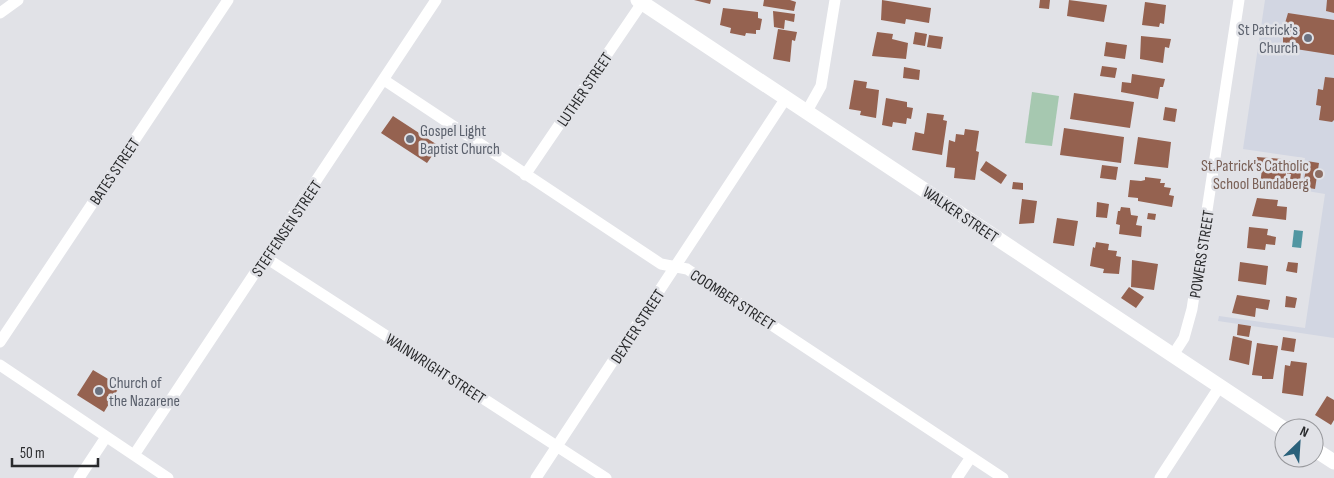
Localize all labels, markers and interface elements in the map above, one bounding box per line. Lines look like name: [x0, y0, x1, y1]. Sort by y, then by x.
place label: St Patrick's Church: [1238, 21, 1298, 58]
marker: St Patrick's Church: [1302, 32, 1314, 44]
street label: LUTHER STREET: [554, 49, 617, 130]
place label: Gospel Light Baptist Church: [420, 122, 500, 159]
marker: Gospel Light Baptist Church: [404, 133, 416, 145]
street label: BATES STREET: [86, 135, 145, 209]
place label: St.Patrick's Catholic School Bundaberg: [1201, 157, 1309, 194]
marker: St.Patrick's Catholic School Bundaberg: [1313, 168, 1325, 180]
street label: STEFFENSEN STREET: [248, 177, 327, 280]
street label: WALKER STREET: [919, 183, 1002, 248]
street label: POWERS STREET: [1186, 208, 1219, 300]
street label: COOMBER STREET: [686, 266, 778, 335]
street label: DEXTER STREET: [607, 286, 670, 367]
street label: WAINWRIGHT STREET: [382, 330, 489, 409]
place label: Church of the Nazarene: [109, 374, 180, 411]
marker: Church of the Nazarene: [93, 385, 105, 397]
north arrow: [1274, 418, 1324, 468]
text: N: [1297, 422, 1311, 441]
scale bar: [12, 436, 99, 468]
text: 50 m: [20, 444, 45, 463]

